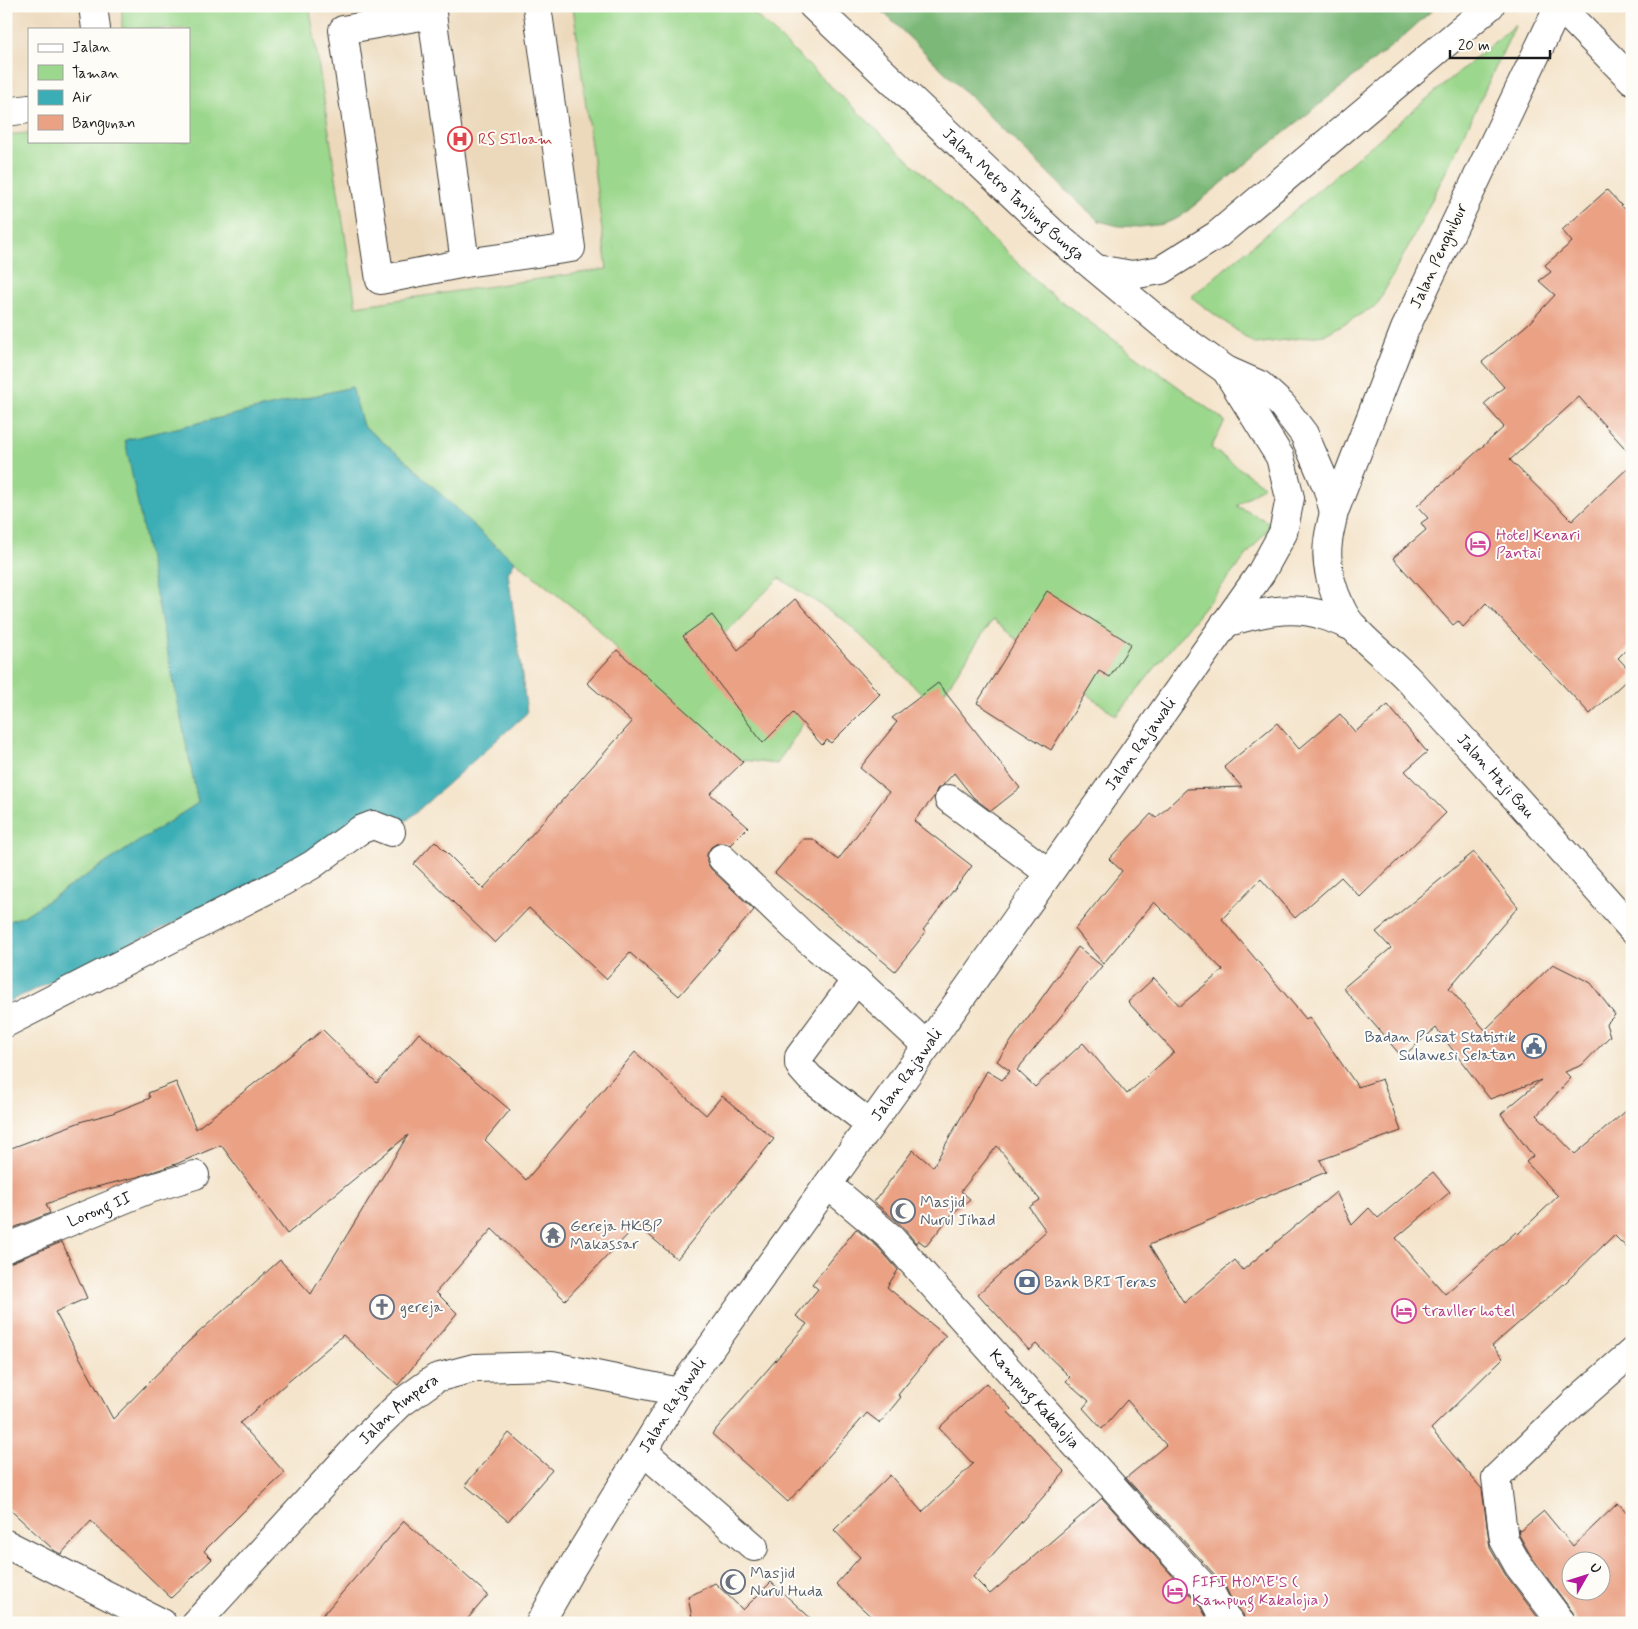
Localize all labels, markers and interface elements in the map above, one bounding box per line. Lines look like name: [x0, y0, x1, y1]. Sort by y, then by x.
legend: [28, 28, 190, 142]
scale bar: [1450, 28, 1550, 60]
text: 20 m: [1458, 36, 1490, 56]
text: Jalan: [72, 38, 111, 58]
text: Taman: [72, 64, 120, 84]
text: Air: [72, 88, 92, 108]
text: Bangunan: [72, 114, 135, 135]
street label: Jalan Metro Tanjung Bunga: [938, 123, 1089, 265]
hospital icon: RS SIloam: [447, 126, 473, 152]
place label: RS SIloam: [478, 129, 553, 150]
street label: Jalan Penghibur: [1405, 200, 1474, 312]
place label: Hotel Kenari Pantai: [1496, 525, 1580, 564]
hotel icon: Hotel Kenari Pantai: [1465, 531, 1491, 557]
street label: Jalan Rajawali: [1100, 693, 1180, 795]
street label: Jalan Haji Bau: [1452, 729, 1540, 823]
street label: Jalan Rajawali: [866, 1024, 947, 1125]
place label: Badan Pusat Statistik Sulawesi Selatan: [1365, 1027, 1516, 1066]
public building icon: Badan Pusat Statistik Sulawesi Selatan: [1521, 1033, 1547, 1059]
street label: Lorong II: [64, 1187, 134, 1232]
place label: Masjid Nurul Jihad: [920, 1192, 996, 1231]
mosque icon: Masjid Nurul Jihad: [890, 1198, 916, 1224]
place label: Gereja HKBP Makassar: [570, 1216, 663, 1255]
temple icon: Gereja HKBP Makassar: [540, 1222, 566, 1248]
bank icon: Bank BRI Teras: [1014, 1269, 1040, 1295]
place label: Bank BRI Teras: [1044, 1272, 1156, 1293]
church icon: gereja: [369, 1294, 395, 1320]
place label: gereja: [400, 1297, 443, 1318]
hotel icon: travller hotel: [1391, 1298, 1417, 1324]
place label: travller hotel: [1421, 1301, 1515, 1322]
street label: Kampung Kakalojia: [985, 1345, 1085, 1453]
street label: Jalan Rajawali: [634, 1353, 711, 1457]
street label: Jalan Ampera: [354, 1369, 443, 1449]
north arrow: [1560, 1552, 1610, 1602]
text: U: [1585, 1559, 1605, 1578]
place label: Masjid Nurul Huda: [750, 1563, 823, 1602]
mosque icon: Masjid Nurul Huda: [720, 1569, 746, 1595]
place label: FIFI HOME'S ( Kampung Kakalojia ): [1192, 1572, 1329, 1612]
hotel icon: FIFI HOME'S ( Kampung Kakalojia ): [1162, 1578, 1188, 1604]

